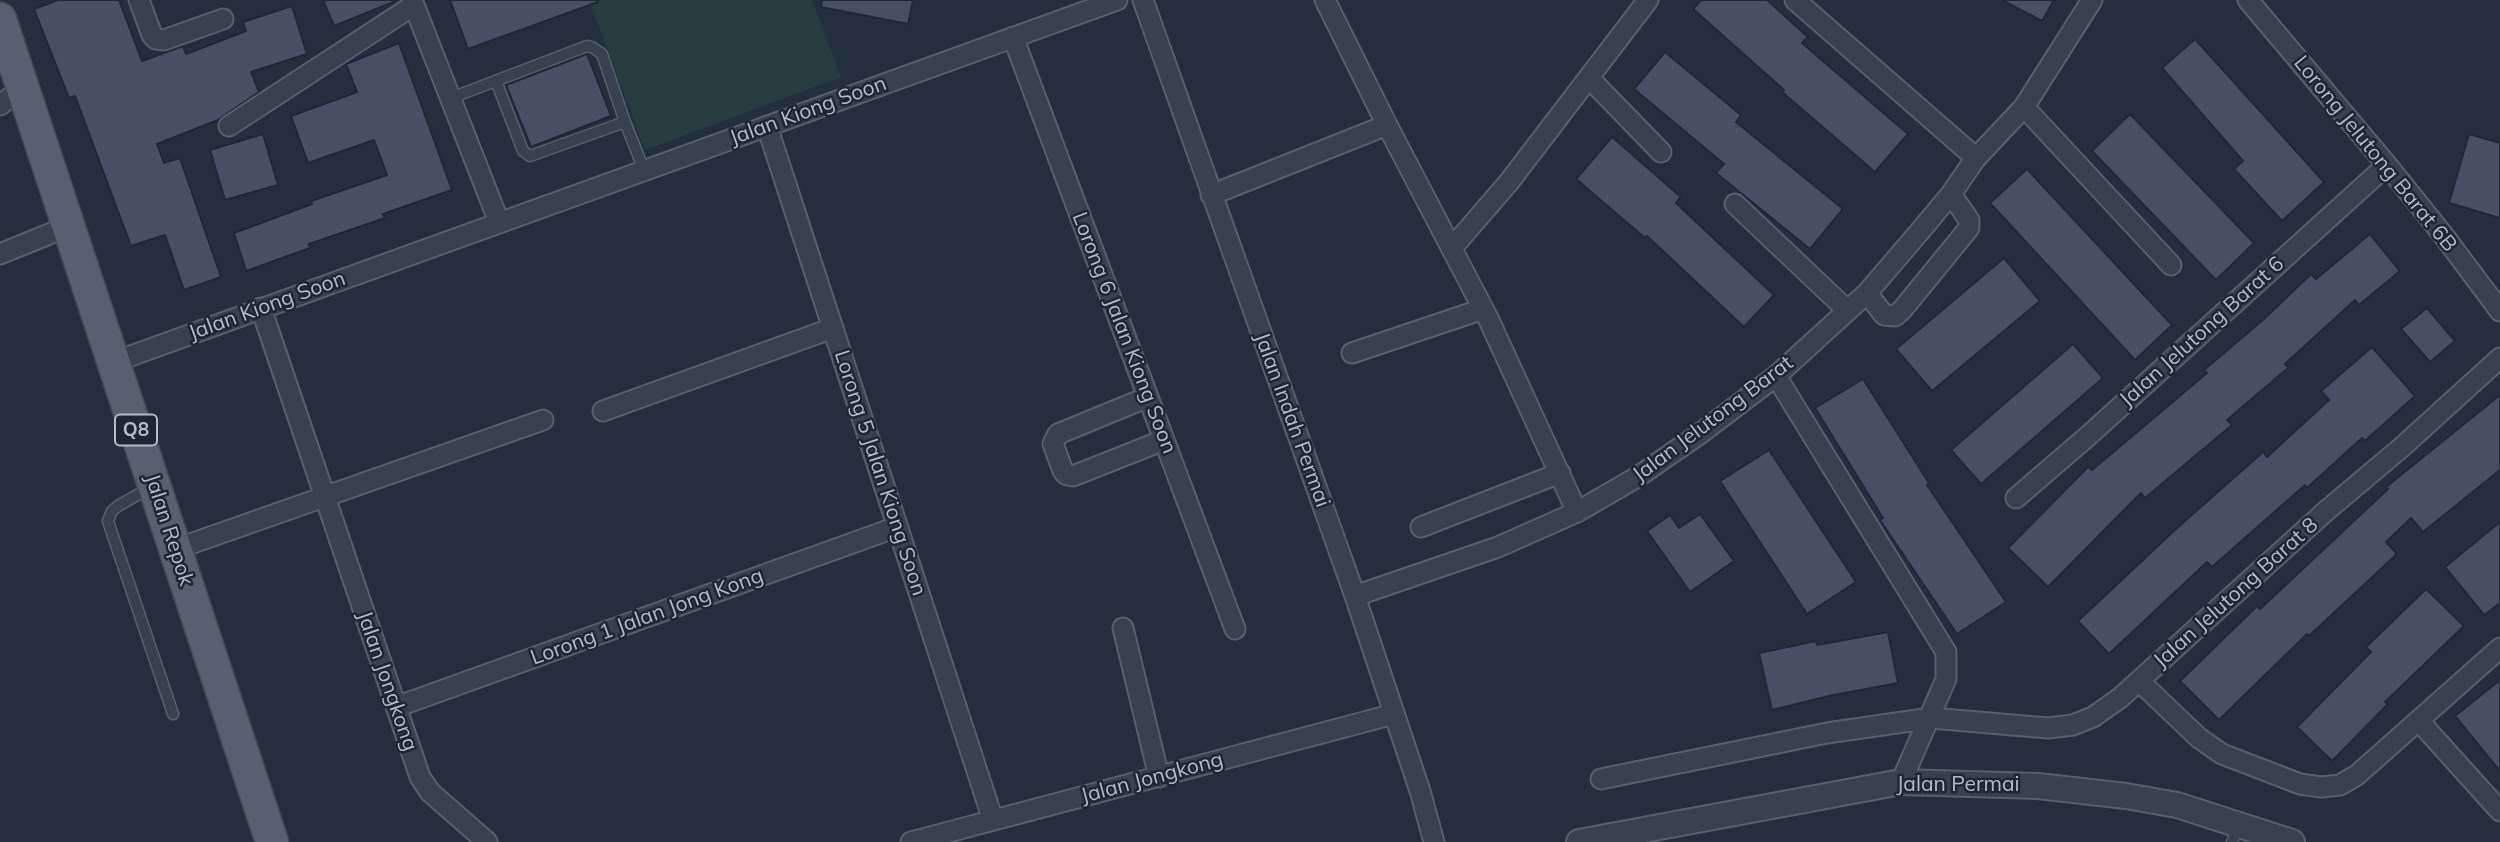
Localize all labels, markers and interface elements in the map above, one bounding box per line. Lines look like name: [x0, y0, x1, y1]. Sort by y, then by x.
street label: Lorong Jelutong Barat 6B: [2288, 51, 2462, 257]
street label: Jalan Kiong Soon: [726, 71, 890, 151]
street label: Lorong 6 Jalan Kiong Soon: [1066, 209, 1182, 457]
street label: Jalan Jelutong Barat 6: [2115, 252, 2289, 412]
street label: Jalan Kiong Soon: [185, 266, 349, 346]
street label: Jalan Indah Permai: [1249, 329, 1335, 511]
street label: Lorong 5 Jalan Kiong Soon: [828, 347, 932, 599]
street label: Jalan Jelutong Barat: [1628, 350, 1798, 488]
road number: Q8: [115, 414, 157, 446]
street label: Jalan Repok: [139, 471, 199, 589]
street label: Jalan Jelutong Barat 8: [2149, 513, 2323, 673]
street label: Lorong 1 Jalan Jong Kong: [527, 563, 767, 671]
street label: Jalan Jongkong: [351, 608, 423, 754]
street label: Jalan Jongkong: [1078, 747, 1226, 809]
street label: Jalan Permai: [1896, 772, 2020, 798]

